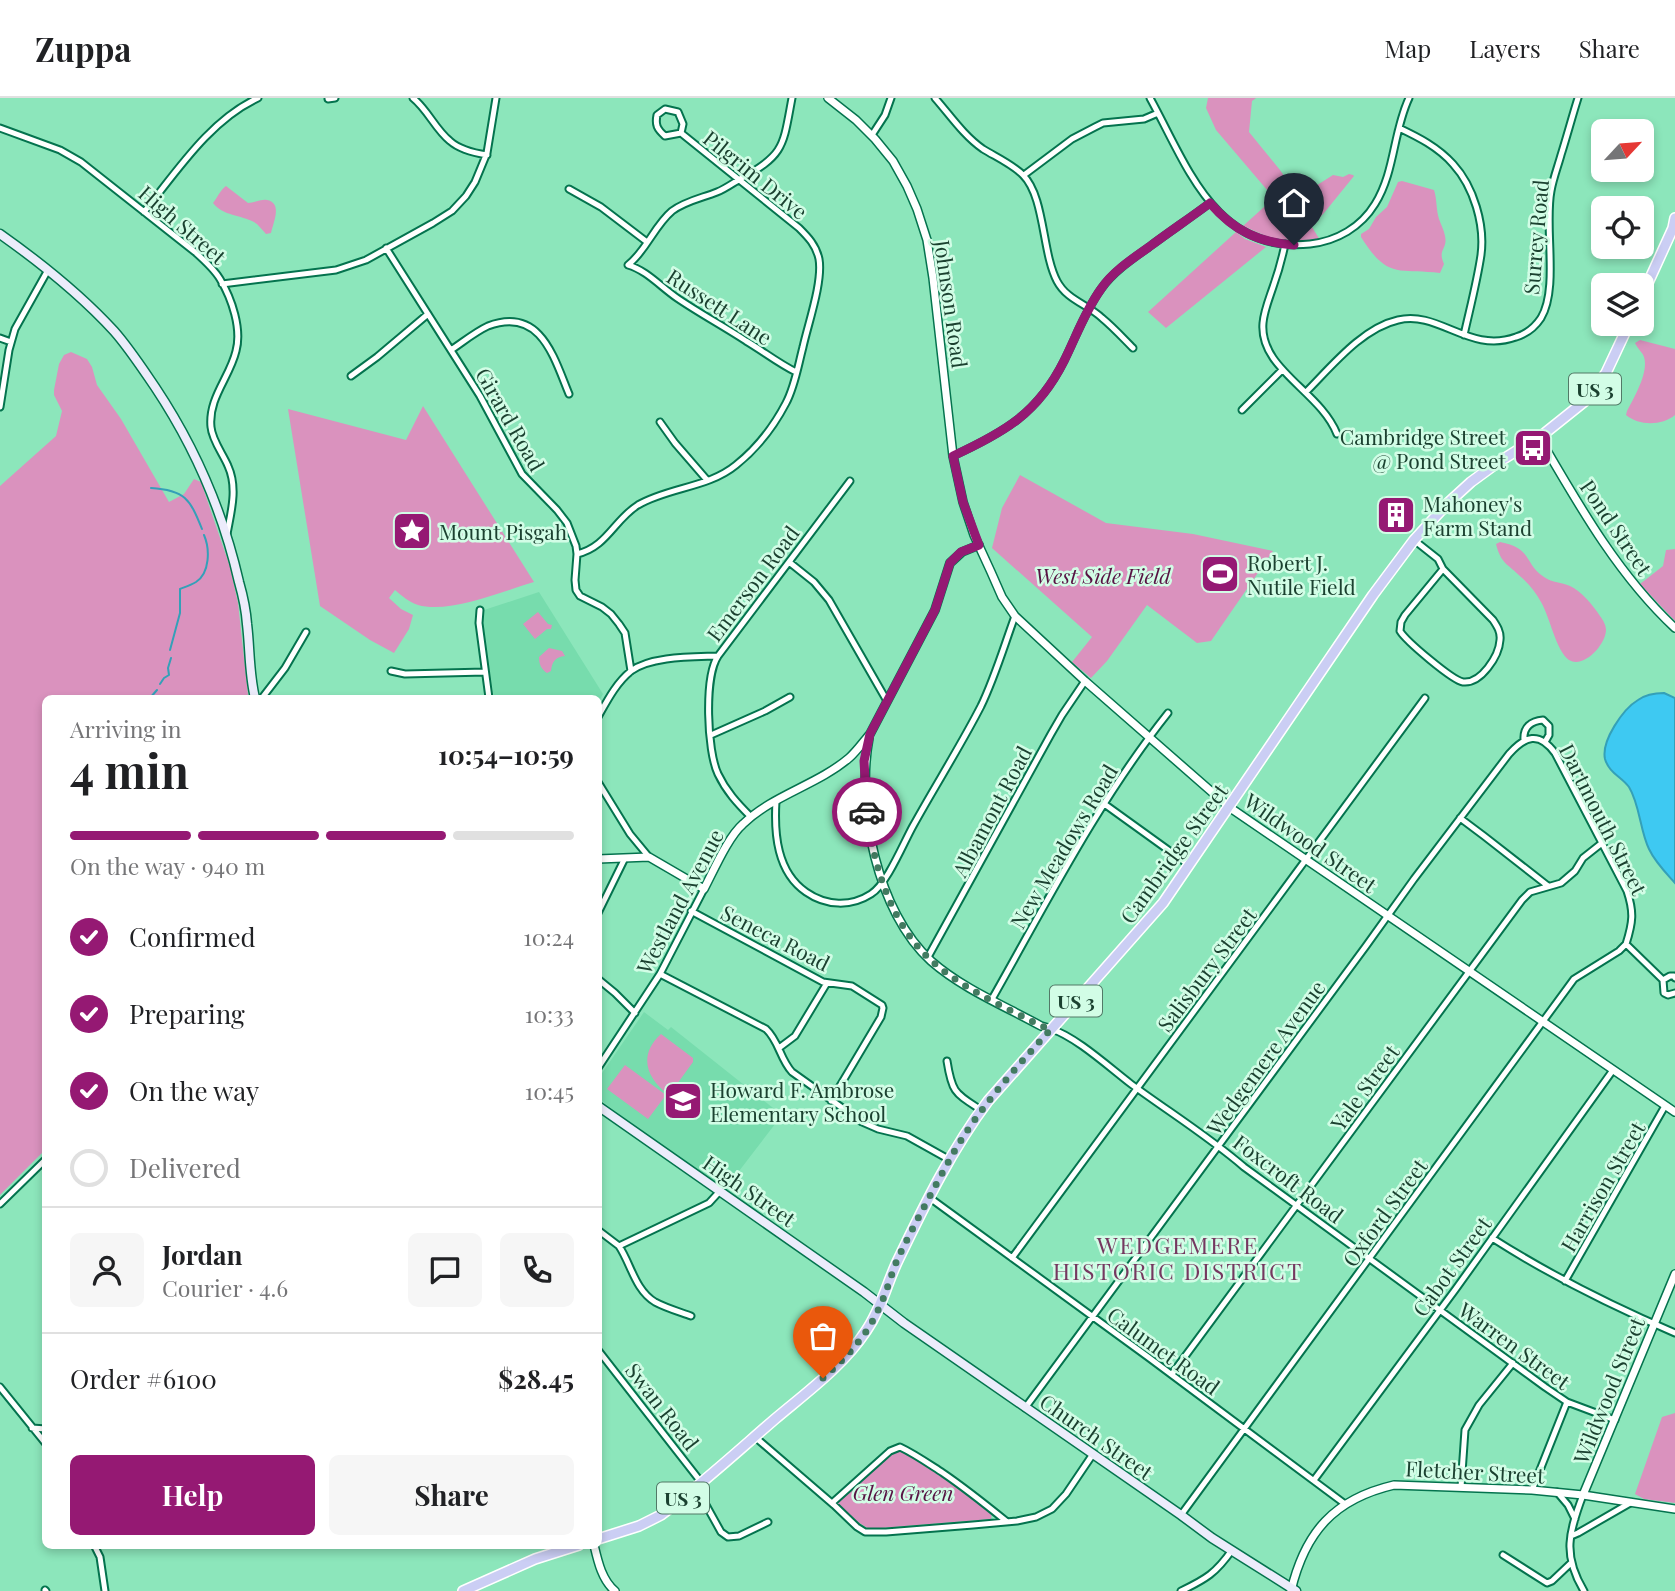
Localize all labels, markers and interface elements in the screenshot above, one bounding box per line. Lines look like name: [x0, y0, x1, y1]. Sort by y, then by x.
text: Zuppa: [35, 26, 131, 70]
text: Map: [1385, 32, 1431, 64]
text: Layers: [1469, 32, 1541, 64]
text: Share: [1579, 32, 1640, 64]
north arrow: [1591, 119, 1654, 182]
map controls: [1591, 119, 1654, 336]
street label: Pilgrim Drive: [698, 123, 814, 225]
pin: [1264, 173, 1324, 245]
street label: High Street: [133, 178, 233, 270]
street label: Surrey Road: [1516, 178, 1554, 296]
icon: home: [1275, 184, 1313, 222]
button: locate: [1591, 196, 1654, 259]
street label: Johnson Road: [929, 237, 975, 370]
street label: Russett Lane: [662, 262, 778, 350]
button: layers: [1591, 273, 1654, 336]
street label: Girard Road: [470, 362, 552, 476]
road number: US 3: [1569, 374, 1621, 404]
place label: Cambridge Street @ Pond Street: [1340, 422, 1507, 474]
bus stop icon: Cambridge Street @ Pond Street: [1512, 427, 1554, 469]
street label: Pond Street: [1575, 474, 1660, 581]
place label: Mahoney's Farm Stand: [1423, 489, 1532, 541]
building icon: Mahoney's Farm Stand: [1375, 494, 1417, 536]
place icon: Mount Pisgah: [391, 510, 433, 552]
place label: Mount Pisgah: [439, 517, 568, 545]
street label: Emerson Road: [699, 520, 805, 646]
place label: Robert J. Nutile Field: [1247, 548, 1356, 600]
sports icon: Robert J. Nutile Field: [1199, 553, 1241, 595]
park label: West Side Field: [1035, 561, 1171, 589]
text: Arriving in: [70, 713, 182, 744]
text: 10:54–10:59: [438, 737, 574, 772]
text: 4 min: [70, 739, 189, 801]
street label: Dartmouth Street: [1554, 739, 1654, 900]
street label: Albamont Road: [944, 741, 1037, 882]
street label: New Meadows Road: [1003, 759, 1123, 933]
courier: [832, 777, 902, 847]
street label: Cambridge Street: [1113, 777, 1233, 928]
street label: Wildwood Street: [1238, 785, 1383, 898]
icon: car: [848, 793, 886, 831]
street label: Westland Avenue: [629, 824, 729, 979]
text: On the way · 940 m: [70, 850, 265, 881]
street label: Seneca Road: [717, 898, 835, 976]
street label: Salisbury Street: [1150, 901, 1262, 1037]
icon: check: [70, 918, 108, 956]
text: Confirmed: [129, 919, 256, 954]
text: 10:24: [523, 921, 574, 952]
street label: Wedgemere Avenue: [1199, 974, 1331, 1141]
road number: US 3: [1050, 986, 1102, 1016]
icon: check: [70, 995, 108, 1033]
text: Preparing: [129, 996, 245, 1031]
text: 10:33: [525, 998, 574, 1029]
street label: Yale Street: [1323, 1038, 1405, 1136]
icon: check: [70, 1072, 108, 1110]
text: On the way: [129, 1073, 259, 1108]
text: 10:45: [525, 1075, 574, 1106]
place label: Howard F. Ambrose Elementary School: [710, 1075, 894, 1127]
school or university icon: Howard F. Ambrose Elementary School: [662, 1080, 704, 1122]
street label: Harrison Street: [1553, 1115, 1651, 1256]
street label: Foxcroft Road: [1228, 1127, 1350, 1229]
street label: High Street: [698, 1148, 802, 1233]
text: Delivered: [129, 1150, 241, 1185]
street label: Oxford Street: [1335, 1152, 1433, 1272]
street label: Cabot Street: [1405, 1210, 1497, 1322]
district label: WEDGEMERE HISTORIC DISTRICT: [1053, 1229, 1303, 1286]
button: person: [70, 1233, 144, 1307]
button: chat: [408, 1233, 482, 1307]
button: phone: [500, 1233, 574, 1307]
text: Jordan: [162, 1237, 242, 1272]
text: Courier · 4.6: [162, 1272, 288, 1303]
street label: Warren Street: [1453, 1294, 1577, 1395]
street label: Calumet Road: [1102, 1300, 1226, 1400]
pin: [793, 1306, 853, 1378]
street label: Wildwood Street: [1566, 1312, 1650, 1468]
icon: bag: [804, 1317, 842, 1355]
street label: Swan Road: [620, 1357, 706, 1455]
text: Order #6100: [70, 1361, 217, 1396]
text: $28.45: [498, 1361, 574, 1396]
street label: Church Street: [1035, 1387, 1160, 1486]
street label: Fletcher Street: [1405, 1453, 1546, 1489]
button: Help: [70, 1455, 315, 1535]
button: Share: [329, 1455, 574, 1535]
park label: Glen Green: [853, 1478, 953, 1506]
road number: US 3: [657, 1482, 709, 1514]

